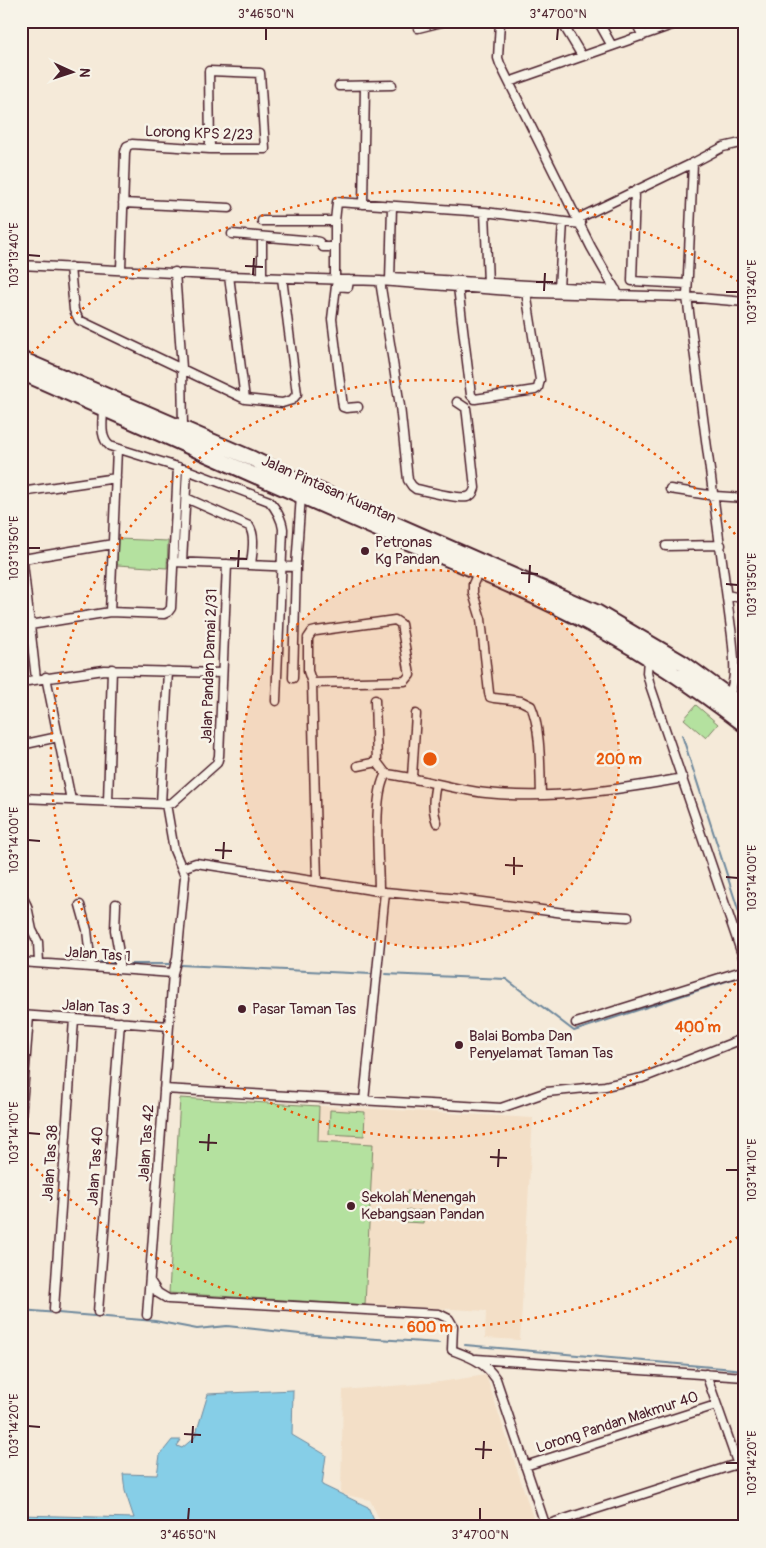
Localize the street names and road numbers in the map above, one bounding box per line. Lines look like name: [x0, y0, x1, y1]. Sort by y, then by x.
street label: Lorong KPS 2/23: [145, 122, 253, 145]
street label: Jalan Pintasan Kuantan: [258, 451, 399, 528]
street label: Jalan Pandan Damai 2/31: [197, 588, 222, 744]
street label: Jalan Tas 1: [64, 943, 132, 966]
street label: Jalan Tas 3: [61, 996, 131, 1019]
street label: Jalan Tas 42: [134, 1104, 159, 1182]
street label: Jalan Tas 38: [38, 1124, 63, 1202]
street label: Jalan Tas 40: [83, 1126, 108, 1206]
street label: Lorong Pandan Makmur 40: [534, 1387, 701, 1458]

